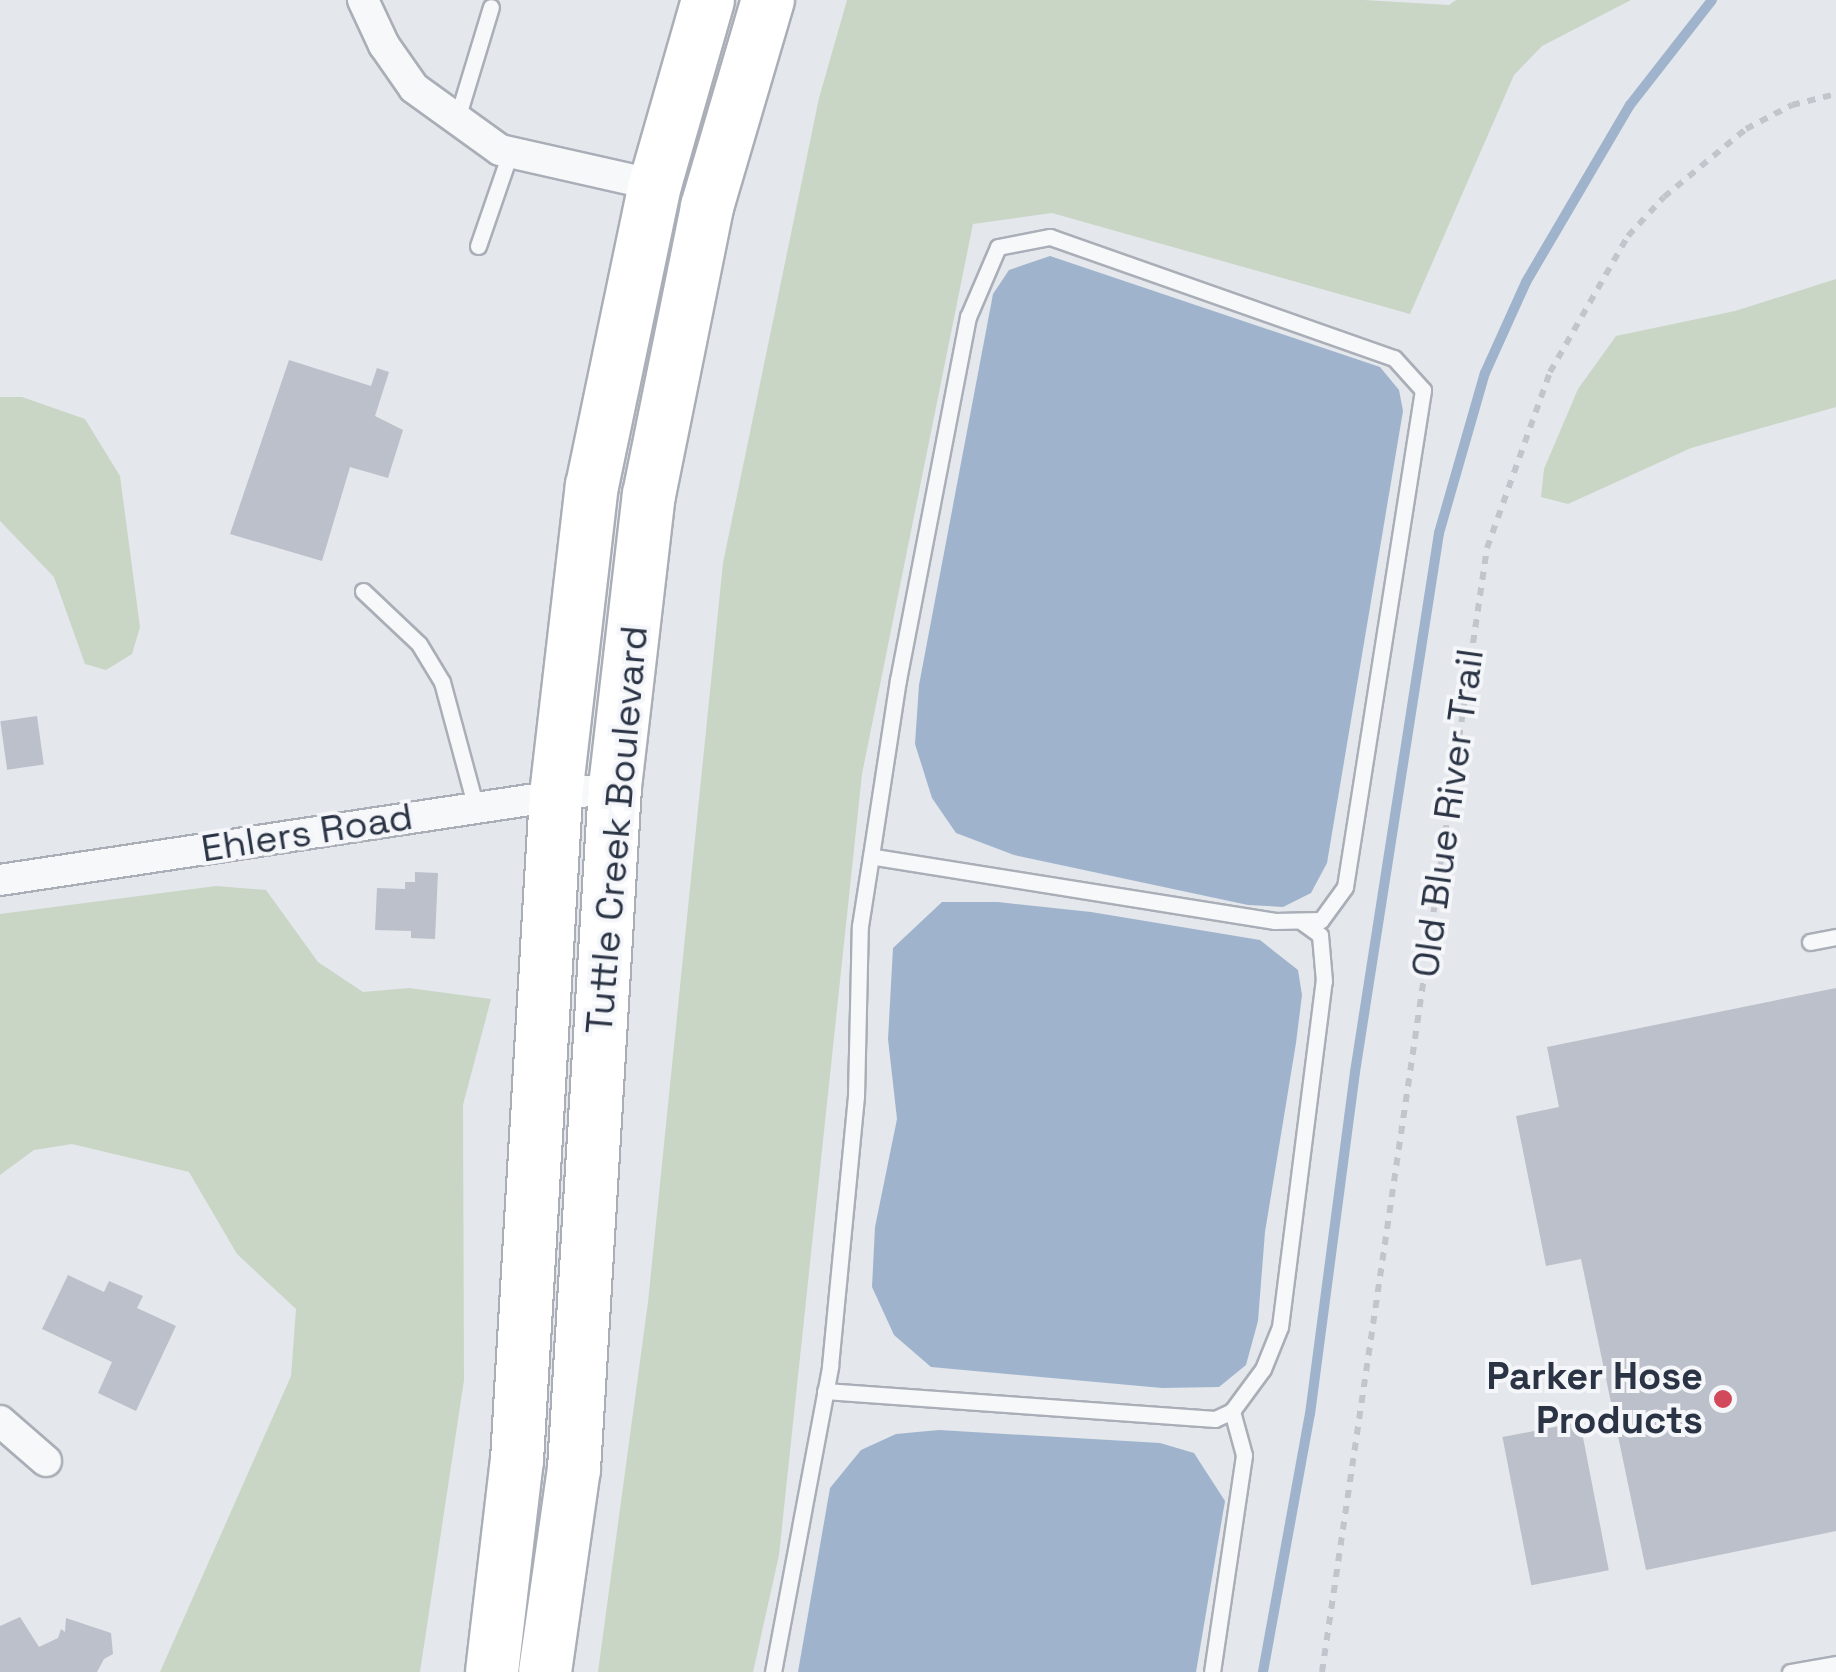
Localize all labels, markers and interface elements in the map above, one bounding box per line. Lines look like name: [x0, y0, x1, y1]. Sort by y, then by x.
street label: Tuttle Creek Boulevard: [576, 624, 658, 1036]
street label: Old Blue River Trail: [1402, 645, 1494, 981]
street label: Ehlers Road: [198, 794, 416, 872]
place label: Parker Hose Products: [1486, 1354, 1703, 1444]
marker: Parker Hose Products: [1712, 1388, 1734, 1410]

